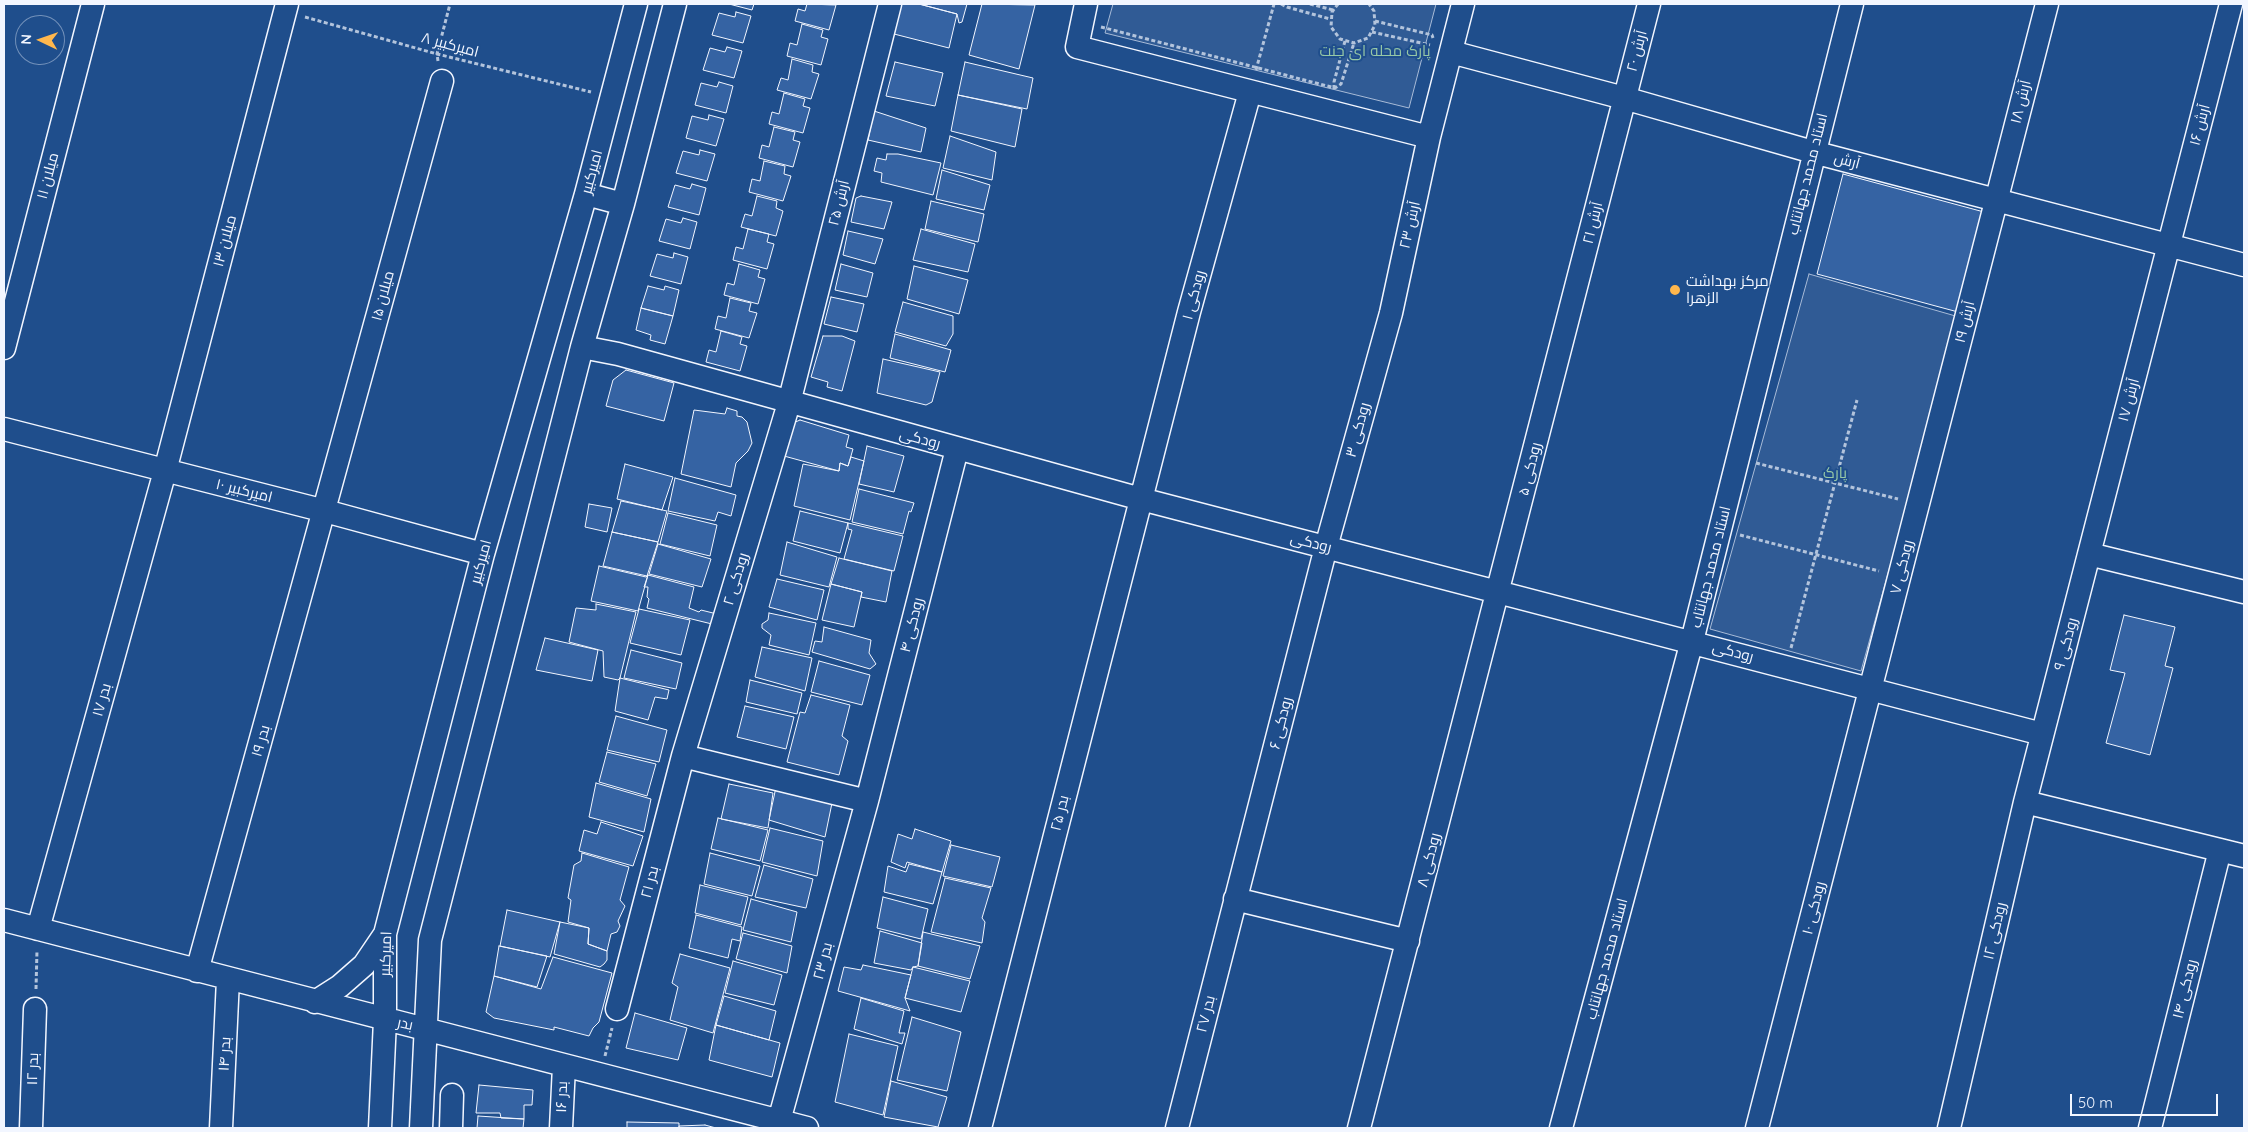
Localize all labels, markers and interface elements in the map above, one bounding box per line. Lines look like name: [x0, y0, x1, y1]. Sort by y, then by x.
north arrow: [15, 15, 65, 65]
street label: آرش ۲۰: [1623, 28, 1651, 74]
street label: امیرکبیر ۸: [419, 29, 481, 61]
text: N: [17, 34, 35, 45]
park label: پارک محله ای جنت: [1320, 42, 1430, 60]
street label: آرش ۱۸: [2007, 78, 2035, 126]
street label: آرش ۱۶: [2186, 102, 2214, 148]
street label: استاد محمد جهانتاب: [1784, 111, 1832, 237]
street label: امیرکبیر: [577, 148, 607, 196]
street label: آرش: [1832, 149, 1862, 173]
street label: میلان ۱۱: [33, 151, 63, 201]
street label: آرش ۲۵: [825, 178, 853, 228]
street label: آرش ۲۳: [1396, 199, 1424, 251]
street label: آرش ۲۱: [1579, 200, 1607, 246]
street label: میلان ۱۳: [209, 213, 241, 269]
street label: رودکی ۱: [1179, 268, 1209, 322]
street label: میلان ۱۵: [368, 269, 398, 323]
place label: مرکز بهداشت الزهرا: [1686, 272, 1769, 307]
marker: مرکز بهداشت الزهرا: [1668, 283, 1682, 297]
street label: آرش ۱۹: [1951, 299, 1979, 345]
street label: آرش ۱۷: [2115, 376, 2143, 424]
street label: رودکی ۳: [1342, 401, 1374, 459]
street label: رودکی: [897, 425, 943, 453]
street label: رودکی ۵: [1515, 440, 1545, 498]
park label: پارک: [1823, 464, 1847, 482]
street label: امیرکبیر ۱۰: [214, 475, 274, 507]
street label: استاد محمد جهانتاب: [1687, 504, 1735, 630]
street label: رودکی: [1288, 529, 1334, 557]
street label: امیرکبیر: [466, 538, 496, 586]
street label: رودکی ۷: [1887, 538, 1917, 596]
street label: رودکی ۲: [719, 551, 753, 607]
street label: رودکی ۴: [896, 596, 928, 654]
street label: رودکی ۹: [2050, 616, 2082, 672]
street label: رودکی: [1710, 638, 1756, 666]
street label: بدر ۱۷: [89, 681, 115, 719]
street label: رودکی ۶: [1266, 695, 1296, 751]
street label: بدر ۱۹: [248, 723, 274, 759]
street label: بدر ۲۵: [1047, 793, 1073, 833]
street label: رودکی ۸: [1414, 831, 1444, 889]
street label: بدر ۲۱: [637, 864, 663, 900]
street label: رودکی ۱۰: [1799, 879, 1829, 937]
street label: استاد محمد جهانتاب: [1582, 896, 1632, 1022]
street label: رودکی ۱۲: [1980, 900, 2010, 962]
street label: امیرکبیر: [376, 931, 396, 977]
street label: بدر ۲۳: [809, 940, 837, 982]
street label: رودکی ۱۴: [2169, 957, 2201, 1021]
street label: بدر ۲۷: [1193, 994, 1219, 1034]
street label: بدر: [395, 1014, 415, 1034]
street label: بدر ۱۴: [215, 1036, 235, 1072]
street label: بدر ۱۲: [23, 1052, 43, 1086]
street label: بدر ۱۶: [552, 1081, 572, 1113]
scale bar: [2073, 1084, 2220, 1116]
text: 50 m: [2078, 1093, 2113, 1112]

